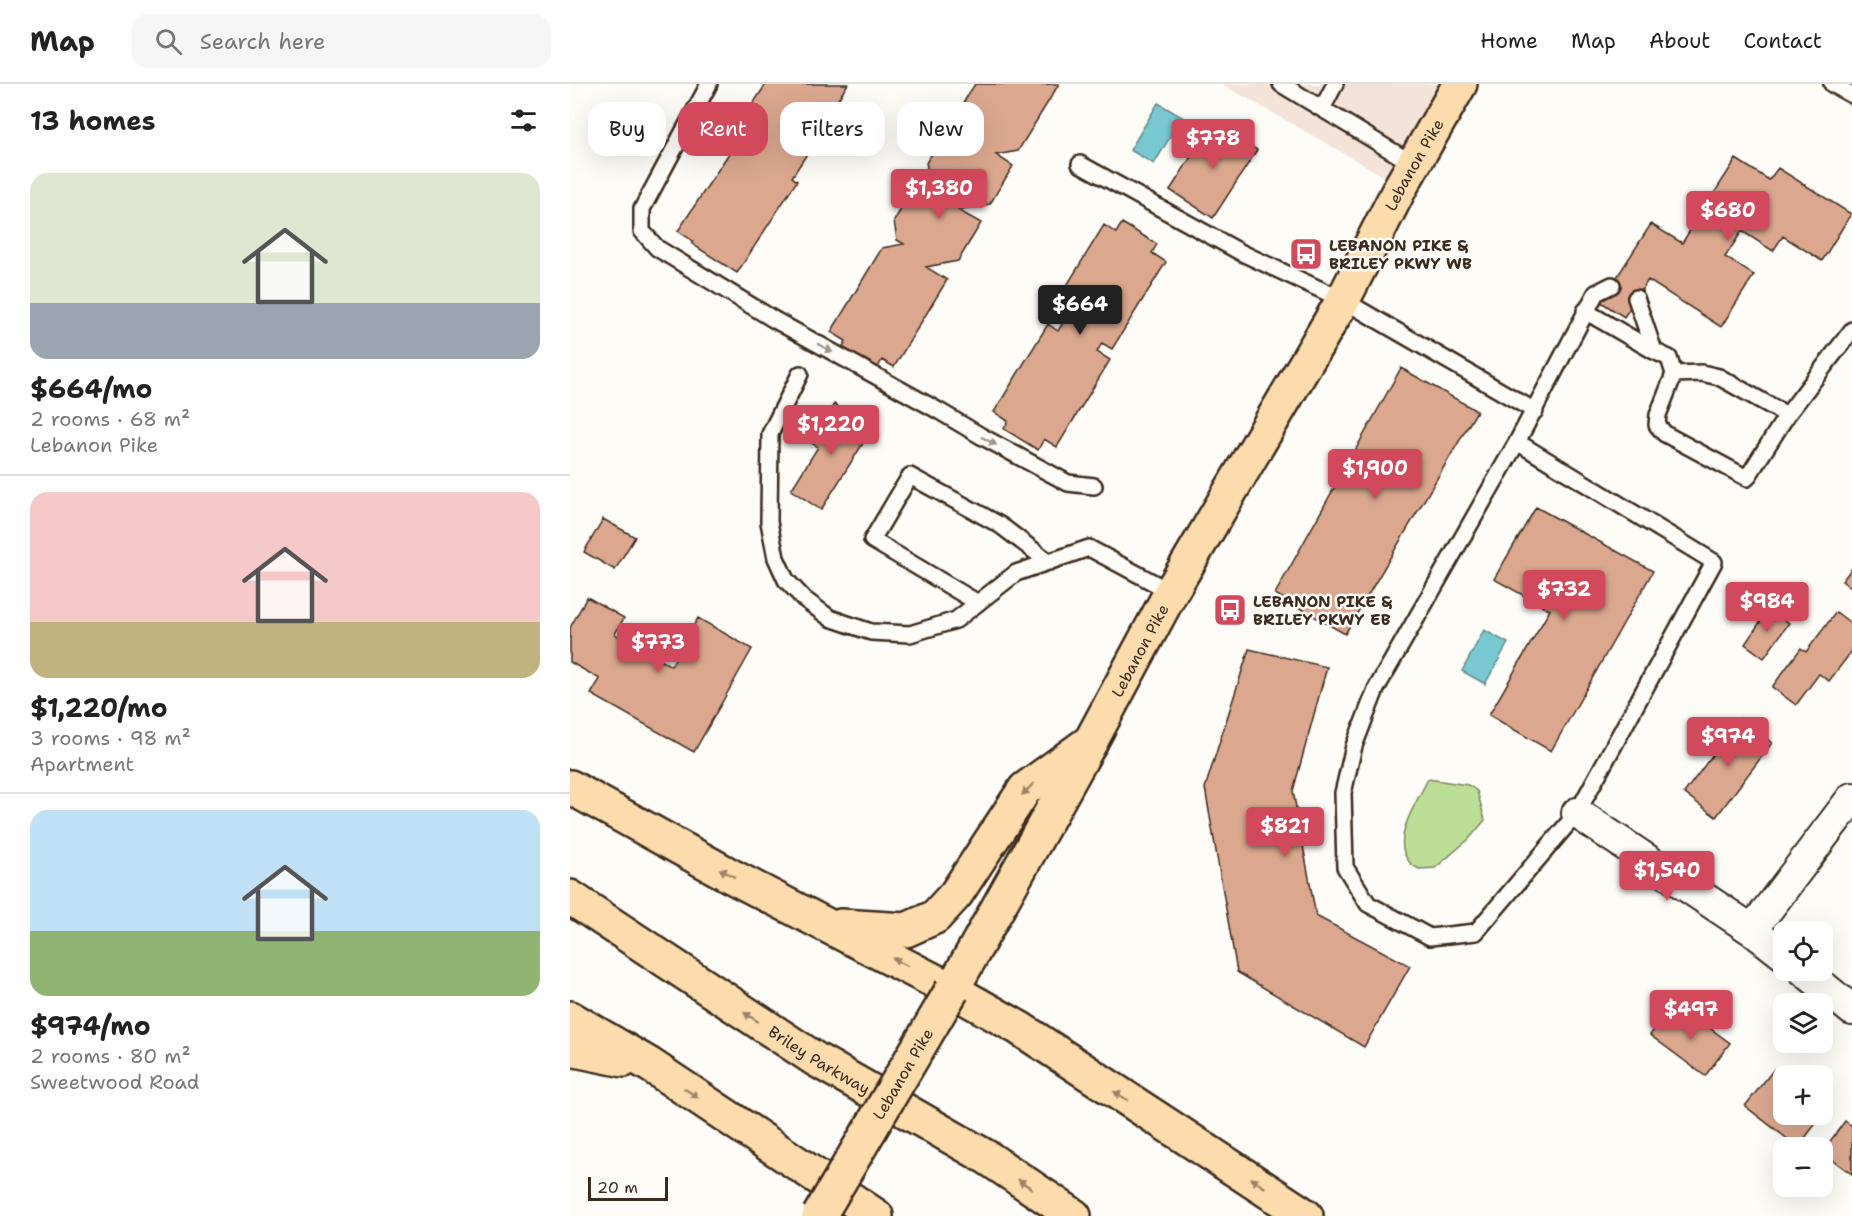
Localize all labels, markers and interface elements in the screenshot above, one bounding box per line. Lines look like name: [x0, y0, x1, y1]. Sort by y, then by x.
search box: [131, 14, 551, 68]
text: Map: [30, 22, 95, 60]
icon: search: [152, 25, 185, 58]
text: Search here: [200, 27, 325, 56]
text: Home: [1480, 27, 1538, 55]
text: Map: [1571, 27, 1616, 55]
text: About: [1649, 27, 1710, 55]
text: Contact: [1743, 27, 1822, 55]
chip: Buy: [588, 102, 666, 156]
chip: Rent: [678, 102, 768, 156]
chip: Filters: [780, 102, 885, 156]
chip: New: [897, 102, 984, 156]
text: 13 homes: [30, 103, 156, 138]
icon: filters: [507, 104, 540, 137]
street label: Lebanon Pike: [1380, 115, 1449, 214]
pin: $778: [1177, 119, 1249, 170]
text: $778: [1186, 125, 1240, 151]
pin: $1,380: [890, 169, 988, 220]
text: $1,380: [905, 175, 973, 201]
pin: $680: [1692, 191, 1764, 242]
text: $680: [1700, 197, 1756, 223]
icon: home: [231, 212, 339, 320]
place label: LEBANON PIKE & BRILEY PKWY WB: [1329, 235, 1472, 274]
bus stop icon: LEBANON PIKE & BRILEY PKWY WB: [1288, 236, 1324, 272]
pin: $664: [1044, 285, 1116, 336]
text: $664: [1052, 291, 1108, 317]
one-way arrow: [816, 343, 833, 353]
text: $664/mo: [30, 371, 153, 406]
pin: $1,220: [782, 405, 880, 456]
text: 2 rooms · 68 m²: [30, 406, 190, 432]
text: $1,220: [797, 411, 865, 437]
text: Lebanon Pike: [30, 432, 158, 458]
one-way arrow: [981, 436, 998, 446]
pin: $1,900: [1326, 449, 1424, 500]
text: $1,900: [1342, 455, 1408, 481]
icon: home: [231, 531, 339, 639]
pin: $732: [1528, 570, 1600, 621]
text: $732: [1537, 576, 1591, 602]
pin: $984: [1731, 582, 1803, 633]
text: $984: [1740, 588, 1794, 614]
place label: LEBANON PIKE & BRILEY PKWY EB: [1253, 591, 1392, 630]
bus stop icon: LEBANON PIKE & BRILEY PKWY EB: [1212, 592, 1248, 628]
street label: Lebanon Pike: [1107, 601, 1174, 701]
pin: $773: [622, 623, 694, 674]
text: $773: [631, 629, 685, 655]
text: $1,220/mo: [30, 690, 168, 725]
pin: $974: [1692, 717, 1764, 768]
text: $974: [1701, 723, 1755, 749]
text: 3 rooms · 98 m²: [30, 725, 191, 751]
text: Apartment: [30, 751, 134, 777]
one-way arrow: [1021, 782, 1035, 796]
pin: $821: [1249, 807, 1321, 858]
text: $821: [1260, 813, 1310, 839]
icon: home: [231, 849, 339, 957]
pin: $1,540: [1618, 851, 1716, 902]
text: $1,540: [1633, 857, 1701, 883]
one-way arrow: [718, 868, 735, 878]
map controls: [1773, 921, 1833, 1197]
button: locate: [1773, 921, 1833, 981]
one-way arrow: [891, 957, 908, 967]
pin: $497: [1655, 990, 1727, 1041]
button: layers: [1773, 993, 1833, 1053]
text: $497: [1664, 996, 1718, 1022]
text: $974/mo: [30, 1008, 151, 1043]
one-way arrow: [743, 1012, 759, 1023]
street label: Briley Parkway: [764, 1021, 874, 1099]
street label: Lebanon Pike: [868, 1025, 938, 1124]
text: 2 rooms · 80 m²: [30, 1043, 191, 1069]
button: +: [1773, 1065, 1833, 1125]
text: Sweetwood Road: [30, 1069, 200, 1095]
one-way arrow: [683, 1087, 699, 1099]
one-way arrow: [1113, 1090, 1129, 1101]
button: −: [1773, 1137, 1833, 1197]
scale bar: [588, 1174, 668, 1202]
text: 20 m: [597, 1177, 638, 1198]
one-way arrow: [1017, 1178, 1034, 1189]
one-way arrow: [1250, 1178, 1266, 1189]

